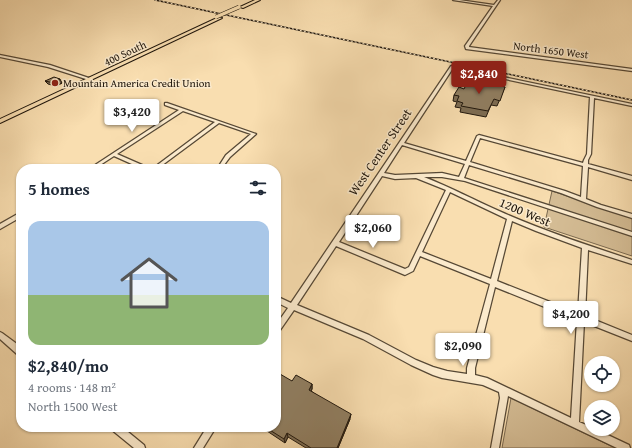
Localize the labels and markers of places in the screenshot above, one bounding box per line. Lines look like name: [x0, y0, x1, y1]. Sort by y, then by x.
pin: $2,840: [446, 61, 512, 95]
place label: Mountain America Credit Union: [63, 75, 211, 91]
marker: Mountain America Credit Union: [50, 78, 60, 88]
pin: $3,420: [99, 99, 165, 133]
pin: $2,060: [340, 215, 406, 249]
pin: $4,200: [538, 301, 604, 335]
pin: $2,090: [430, 333, 496, 367]

